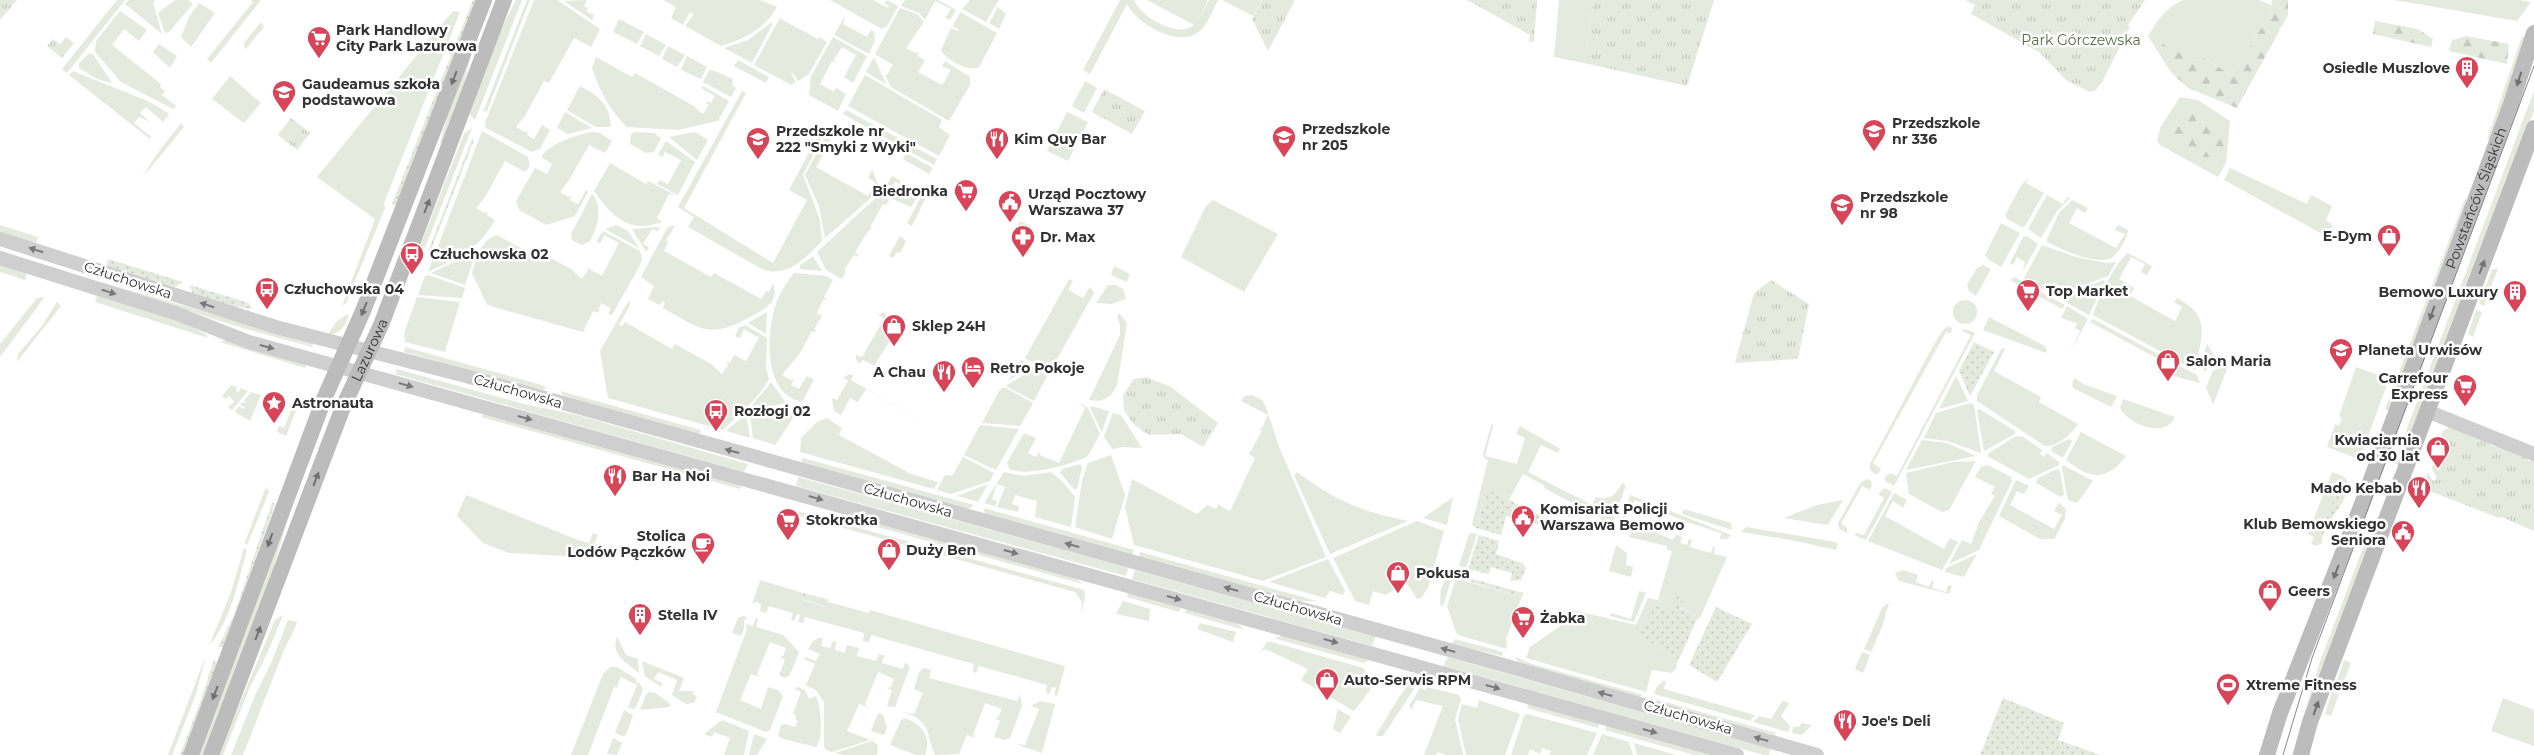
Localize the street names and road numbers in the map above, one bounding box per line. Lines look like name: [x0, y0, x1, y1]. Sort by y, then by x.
street label: Powstańców Śląskich: [2441, 125, 2511, 271]
street label: Człuchowska: [82, 257, 174, 303]
street label: Lazurowa: [347, 316, 392, 384]
street label: Człuchowska: [472, 370, 564, 412]
street label: Człuchowska: [862, 479, 954, 521]
street label: Człuchowska: [1252, 587, 1344, 629]
street label: Człuchowska: [1642, 696, 1734, 738]

